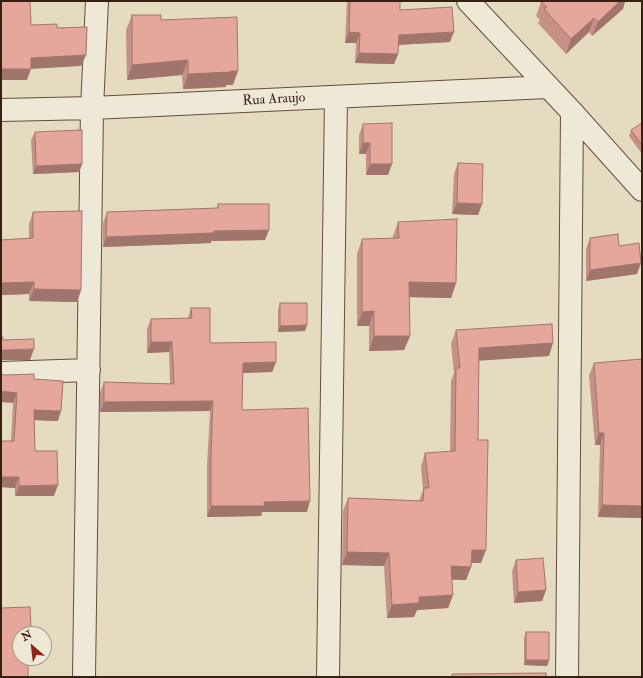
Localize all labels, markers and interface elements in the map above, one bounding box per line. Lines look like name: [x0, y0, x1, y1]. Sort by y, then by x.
street label: Rua Araujo: [242, 90, 306, 110]
north arrow: [12, 626, 52, 666]
text: N: [19, 628, 34, 644]

